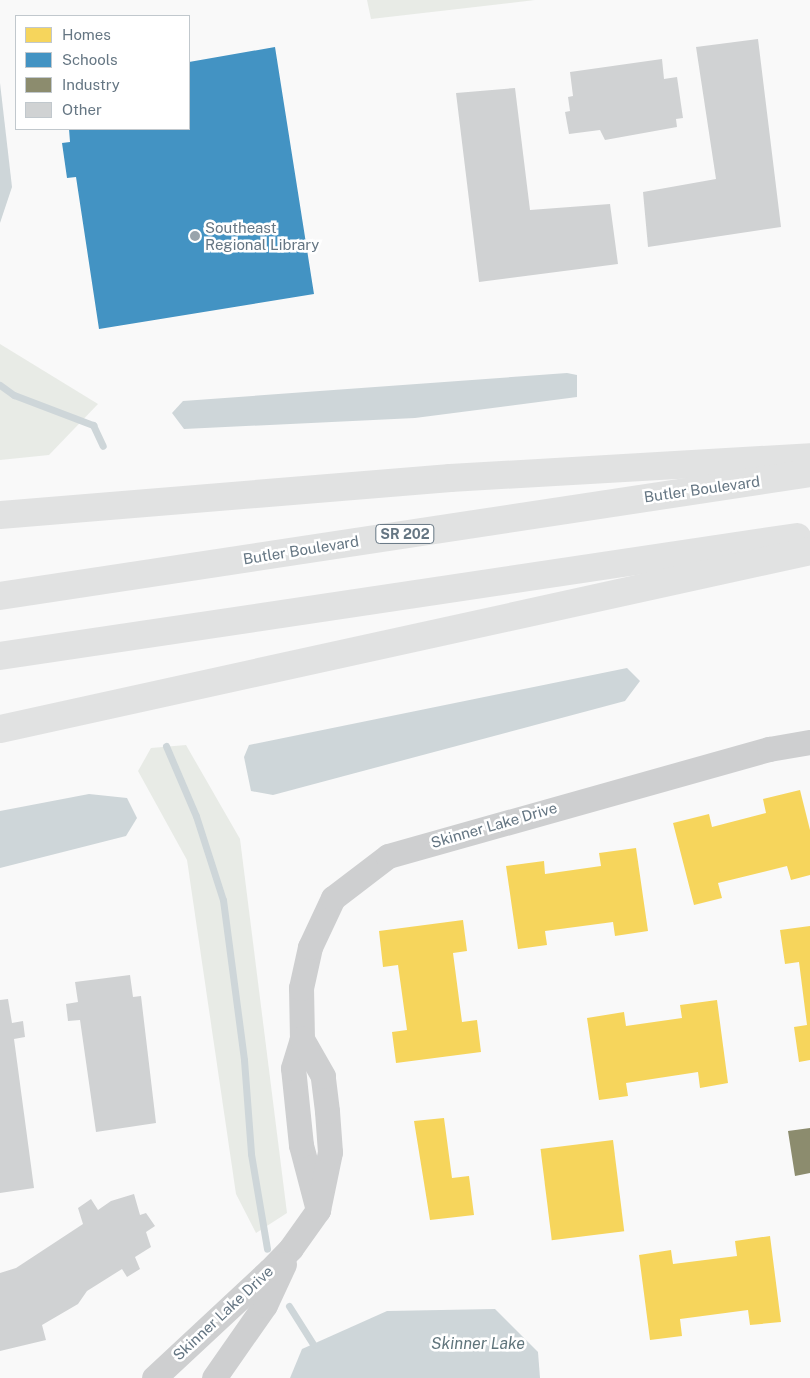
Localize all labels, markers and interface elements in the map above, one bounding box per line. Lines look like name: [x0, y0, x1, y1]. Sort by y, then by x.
legend: [15, 15, 190, 130]
text: Homes: [62, 26, 111, 43]
text: Schools: [62, 51, 118, 68]
text: Industry: [62, 76, 120, 93]
text: Other: [62, 101, 102, 118]
place label: Southeast Regional Library: [205, 218, 319, 253]
marker: Southeast Regional Library: [189, 230, 201, 242]
street label: Butler Boulevard: [643, 472, 761, 506]
road number: SR 202: [375, 522, 435, 546]
street label: Butler Boulevard: [242, 532, 360, 568]
street label: Skinner Lake Drive: [429, 798, 559, 852]
street label: Skinner Lake Drive: [169, 1262, 277, 1364]
water label: Skinner Lake: [431, 1334, 525, 1354]

